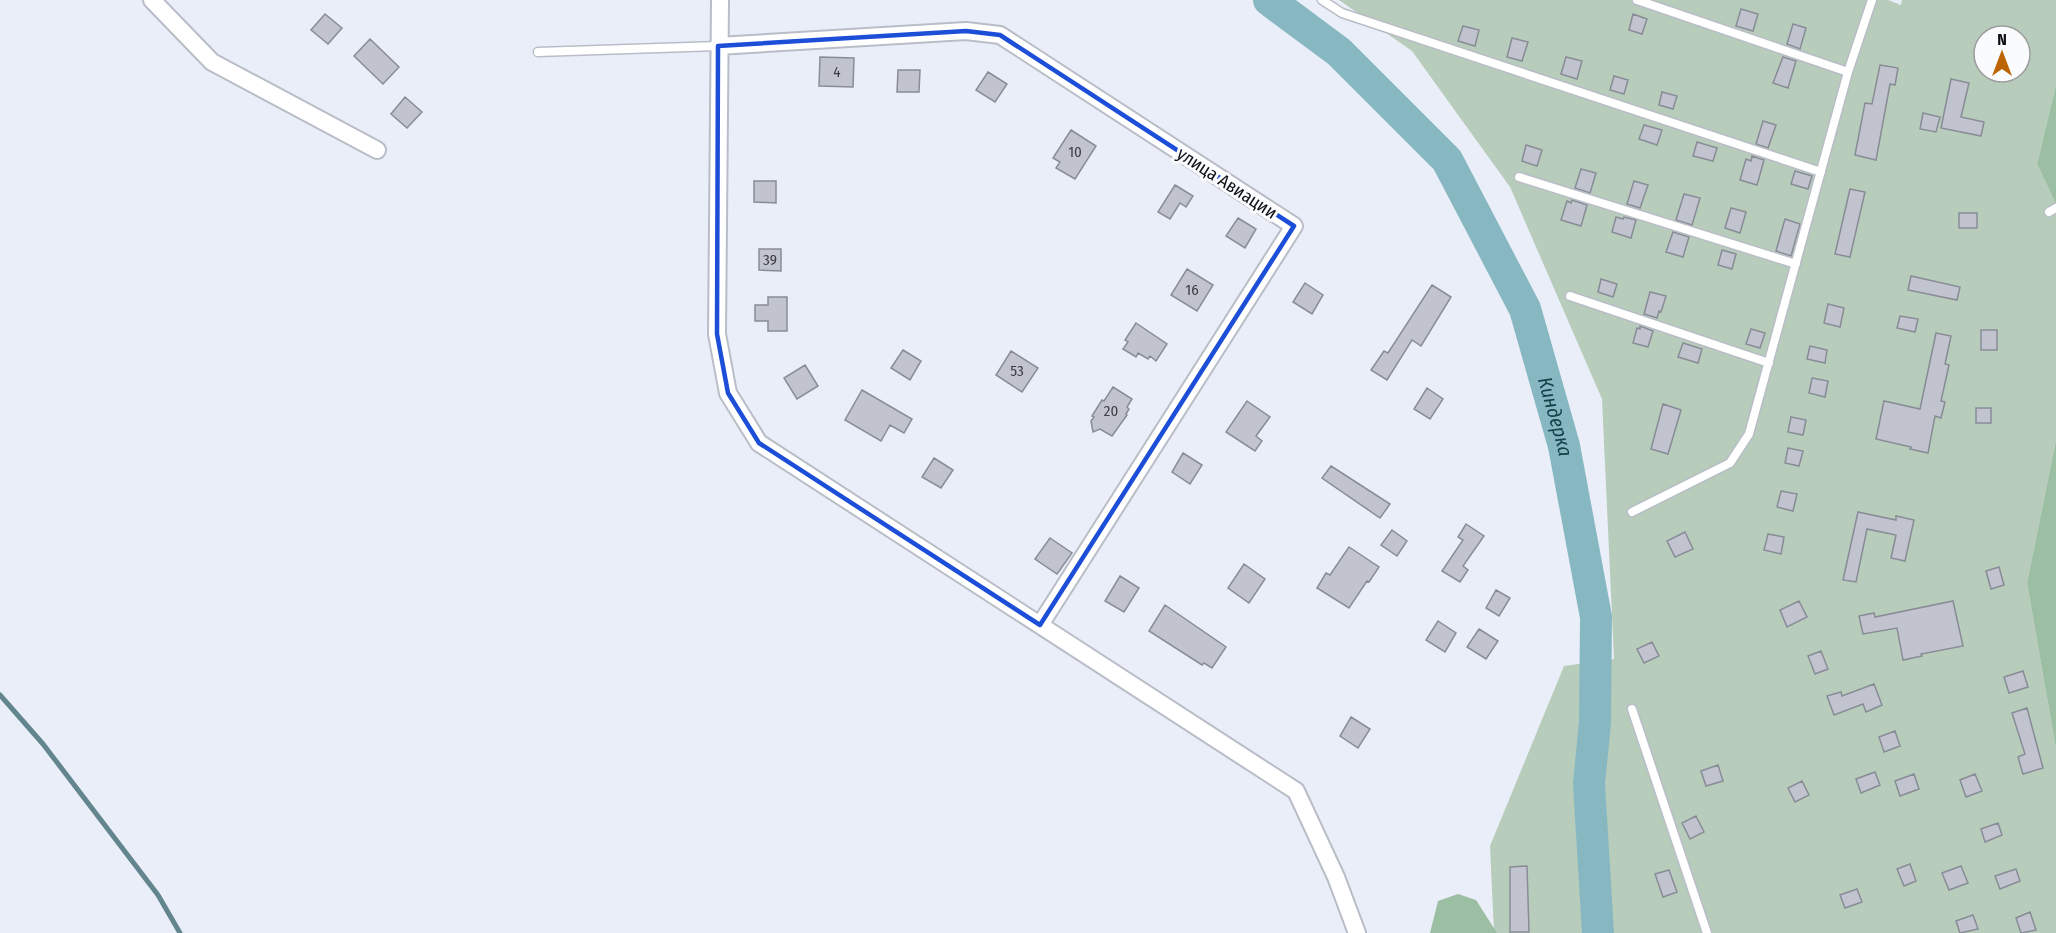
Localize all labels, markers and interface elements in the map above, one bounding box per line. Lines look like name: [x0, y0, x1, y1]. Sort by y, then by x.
north arrow: [1972, 24, 2032, 84]
text: N: [1997, 30, 2007, 49]
house number: 4: [833, 63, 841, 81]
street label: улица Авиации: [1173, 142, 1281, 224]
house number: 10: [1068, 143, 1082, 161]
house number: 39: [763, 251, 777, 269]
house number: 16: [1185, 281, 1199, 299]
house number: 53: [1010, 362, 1024, 380]
water label: Киндерка: [1533, 374, 1578, 458]
house number: 20: [1104, 402, 1118, 420]

